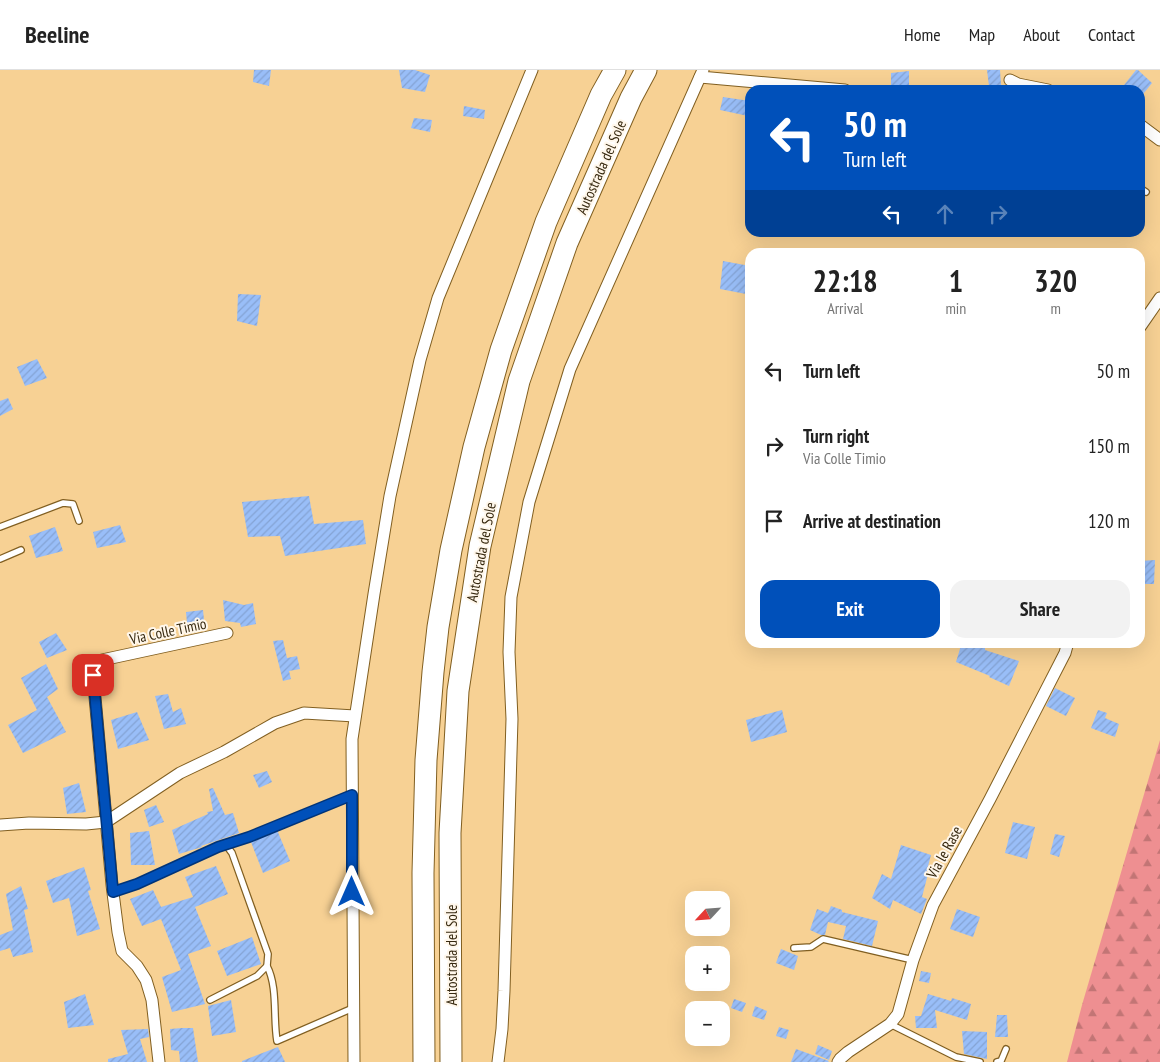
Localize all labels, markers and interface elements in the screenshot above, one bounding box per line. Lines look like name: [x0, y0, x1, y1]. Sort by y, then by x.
text: Beeline: [25, 19, 90, 50]
text: Home: [904, 23, 941, 46]
text: Map: [969, 23, 995, 46]
text: About: [1023, 23, 1060, 46]
text: Contact: [1088, 23, 1135, 46]
text: 50 m: [843, 101, 907, 147]
icon: left: [760, 105, 825, 170]
street label: Autostrada del Sole: [572, 117, 630, 217]
text: Turn left: [843, 145, 907, 173]
icon: left: [878, 200, 906, 228]
icon: ahead: [931, 200, 959, 228]
icon: right: [984, 200, 1012, 228]
text: 22:18: [813, 261, 878, 300]
text: 1: [949, 261, 963, 300]
text: 320: [1034, 261, 1077, 300]
text: Arrival: [827, 298, 863, 318]
text: min: [945, 298, 966, 318]
text: m: [1050, 298, 1061, 318]
icon: left: [760, 357, 788, 385]
text: Turn left: [803, 359, 860, 383]
text: 50 m: [1097, 359, 1130, 383]
text: Turn right: [803, 424, 869, 448]
icon: right: [760, 432, 788, 460]
text: 150 m: [1088, 434, 1130, 458]
text: Via Colle Timio: [803, 448, 886, 468]
street label: Autostrada del Sole: [462, 501, 500, 603]
icon: arrive: [760, 507, 788, 535]
text: Arrive at destination: [803, 509, 941, 533]
text: 120 m: [1088, 509, 1130, 533]
button: Exit: [760, 580, 940, 638]
button: Share: [950, 580, 1130, 638]
street label: Via Colle Timio: [127, 614, 208, 649]
pin: [72, 654, 114, 696]
icon: arrive: [79, 661, 107, 689]
street label: Via le Rase: [921, 823, 966, 882]
position arrow: [325, 865, 377, 917]
north arrow: [685, 891, 730, 936]
map controls: [685, 891, 730, 1046]
street label: Autostrada del Sole: [442, 904, 461, 1006]
button: +: [685, 946, 730, 991]
button: −: [685, 1001, 730, 1046]

